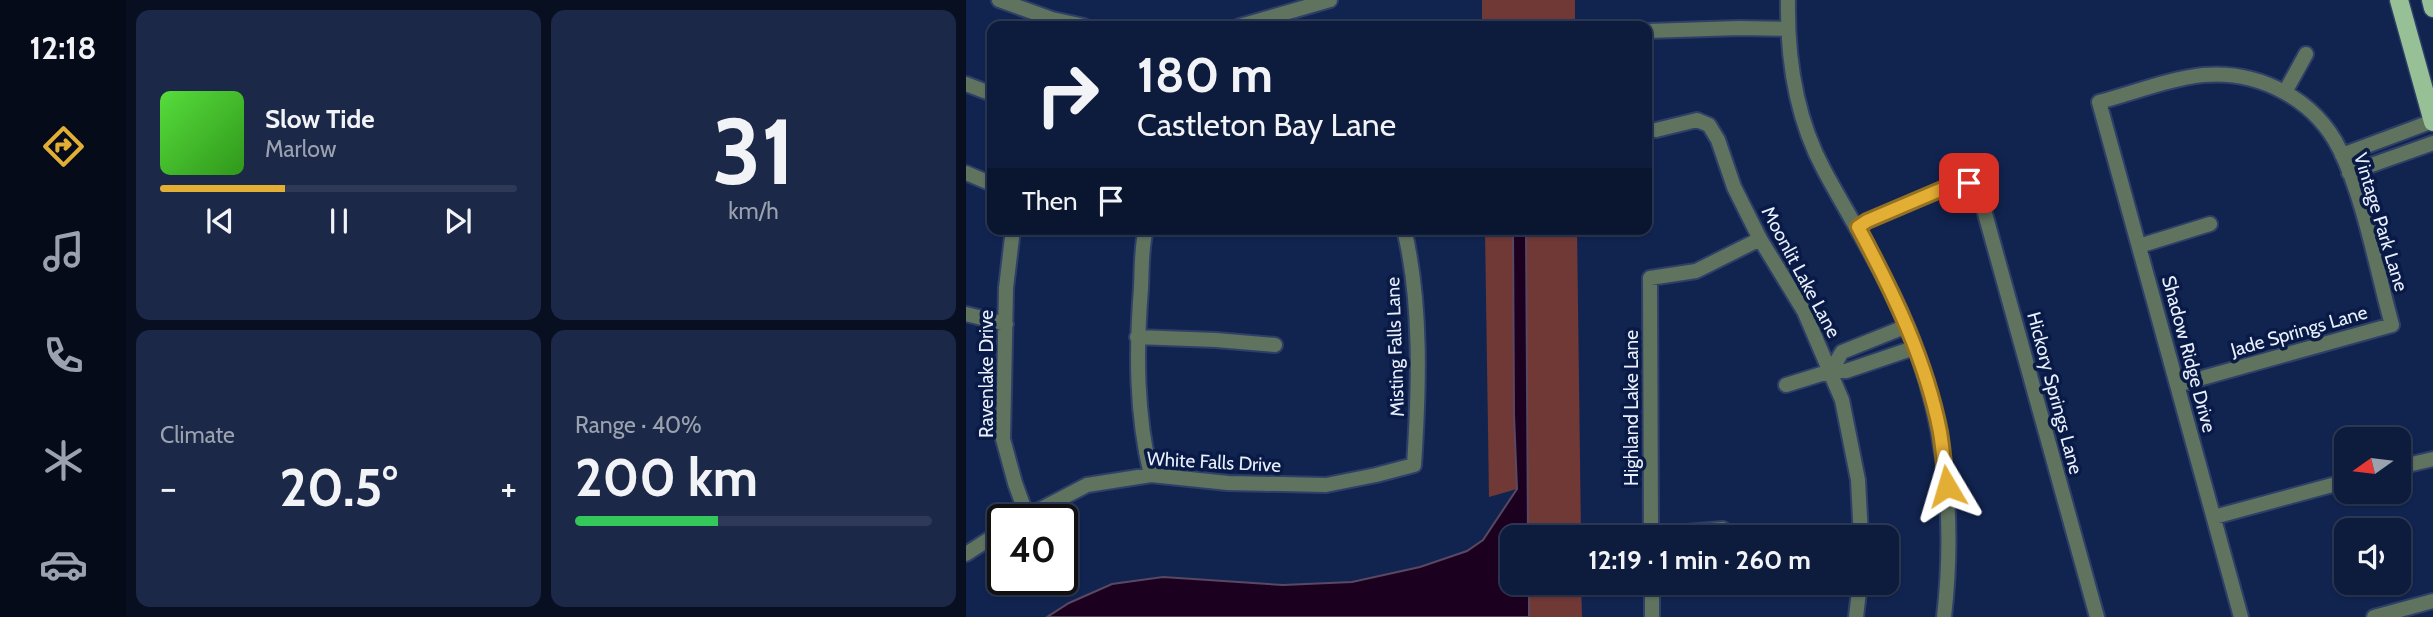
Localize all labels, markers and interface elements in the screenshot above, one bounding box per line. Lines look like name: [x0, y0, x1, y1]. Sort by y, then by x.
text: 12:18: [30, 28, 96, 67]
text: 180 m: [1137, 45, 1273, 104]
icon: right: [1022, 49, 1113, 140]
text: 31: [712, 96, 795, 207]
text: Slow Tide: [265, 103, 375, 135]
text: Castleton Bay Lane: [1137, 105, 1396, 144]
icon: directions: [39, 122, 88, 171]
text: Marlow: [265, 135, 336, 163]
street label: Vintage Park Lane: [2349, 150, 2413, 294]
pin: [1939, 153, 1999, 213]
icon: arrive: [1950, 164, 1988, 202]
icon: arrive: [1092, 182, 1130, 220]
text: Then: [1022, 185, 1078, 217]
text: km/h: [728, 197, 779, 225]
icon: previous: [201, 202, 239, 240]
icon: pause: [320, 202, 358, 240]
icon: next: [439, 202, 477, 240]
street label: Moonlit Lake Lane: [1757, 202, 1845, 342]
icon: music: [39, 227, 88, 276]
street label: Shadow Ridge Drive: [2157, 273, 2221, 435]
street label: Misting Falls Lane: [1381, 276, 1409, 417]
street label: Jade Springs Lane: [2227, 300, 2370, 362]
street label: Hickory Springs Lane: [2022, 309, 2088, 477]
street label: Ravenlake Drive: [975, 310, 998, 438]
street label: Highland Lake Lane: [1620, 330, 1643, 486]
icon: phone: [39, 331, 88, 380]
text: Range · 40%: [575, 411, 702, 439]
text: Climate: [160, 421, 235, 449]
north arrow: [2334, 427, 2412, 504]
map controls: [2334, 427, 2411, 595]
icon: climate: [39, 436, 88, 485]
text: 200 km: [575, 446, 758, 509]
street label: White Falls Drive: [1146, 447, 1282, 477]
position arrow: [1910, 449, 1984, 523]
text: 20.5°: [279, 456, 398, 519]
text: −: [160, 464, 177, 511]
text: +: [500, 464, 517, 511]
speed limit sign: 40: [987, 504, 1078, 595]
button: sound: [2334, 518, 2411, 595]
icon: car: [39, 540, 88, 589]
text: 12:19 · 1 min · 260 m: [1588, 544, 1811, 576]

